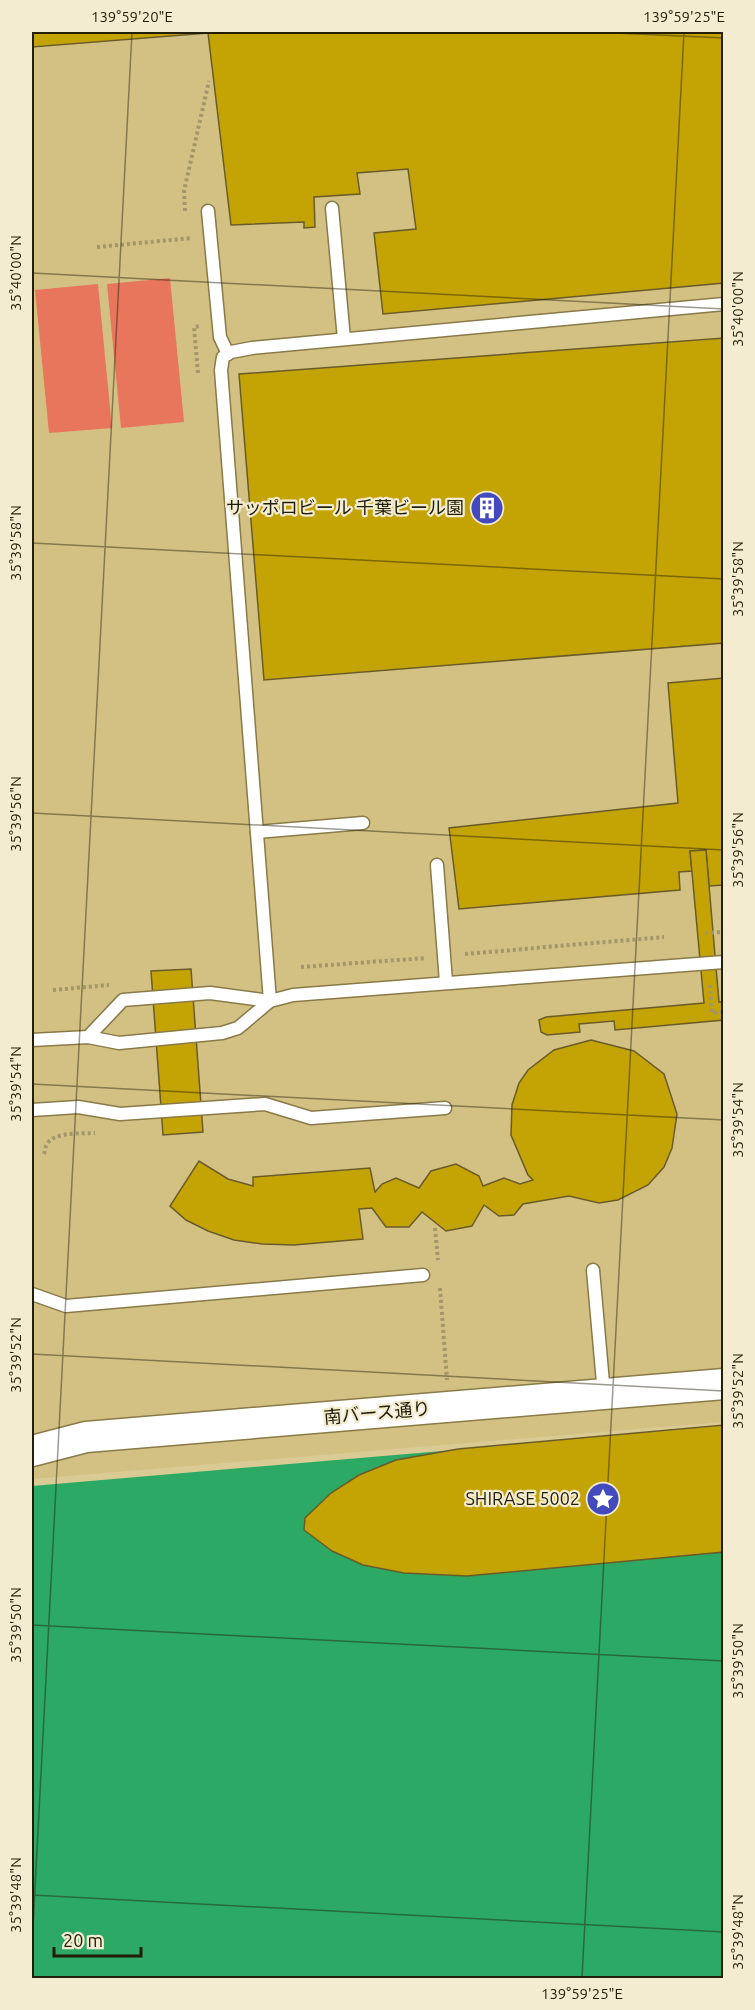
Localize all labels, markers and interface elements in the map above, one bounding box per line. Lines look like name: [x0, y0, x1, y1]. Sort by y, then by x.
text: 139°59'20"E: [91, 8, 173, 25]
text: 139°59'25"E: [643, 8, 725, 25]
text: 35°40'00"N: [7, 235, 24, 311]
text: 35°40'00"N: [729, 271, 746, 347]
building icon: サッポロビール 千葉ビール園: [469, 490, 505, 526]
place label: サッポロビール 千葉ビール園: [226, 497, 464, 517]
text: 35°39'58"N: [7, 505, 24, 581]
text: 35°39'58"N: [729, 541, 746, 617]
text: 35°39'56"N: [7, 776, 24, 852]
text: 35°39'56"N: [729, 812, 746, 888]
text: 35°39'54"N: [7, 1046, 24, 1122]
text: 35°39'54"N: [729, 1082, 746, 1158]
text: 35°39'52"N: [7, 1317, 24, 1393]
text: 35°39'52"N: [729, 1353, 746, 1429]
street label: 南バース通り: [323, 1397, 431, 1427]
place icon: SHIRASE 5002: [585, 1481, 621, 1517]
place label: SHIRASE 5002: [465, 1488, 580, 1508]
text: 35°39'50"N: [7, 1587, 24, 1663]
text: 35°39'50"N: [729, 1623, 746, 1699]
text: 35°39'48"N: [7, 1857, 24, 1933]
text: 35°39'48"N: [729, 1894, 746, 1970]
scale bar: [54, 1920, 141, 1958]
text: 20 m: [63, 1930, 103, 1950]
text: 139°59'25"E: [541, 1985, 623, 2002]

